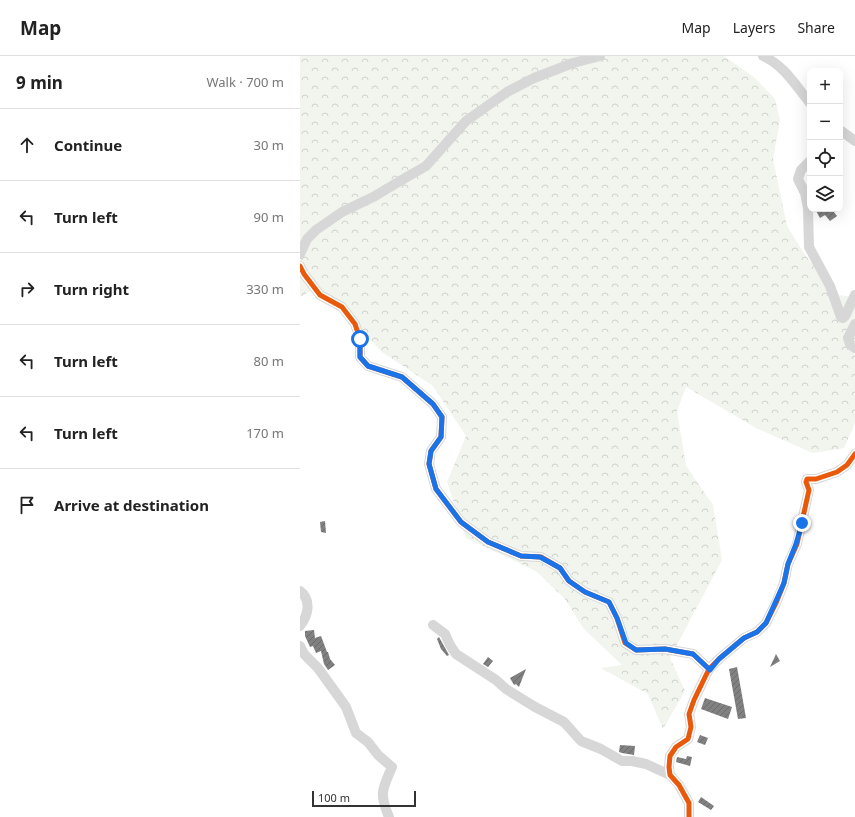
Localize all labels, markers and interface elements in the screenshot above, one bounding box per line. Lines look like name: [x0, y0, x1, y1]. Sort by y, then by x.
text: Map: [20, 15, 61, 41]
text: Map: [682, 18, 711, 37]
text: Layers: [733, 18, 775, 37]
text: Share: [797, 18, 835, 37]
map controls: [807, 68, 843, 212]
button: +: [807, 68, 843, 104]
text: 9 min: [16, 71, 63, 94]
text: Walk · 700 m: [206, 73, 284, 91]
button: −: [807, 104, 843, 140]
icon: ahead: [16, 134, 38, 156]
text: Continue: [54, 135, 122, 155]
text: 30 m: [254, 136, 284, 154]
button: locate: [807, 140, 843, 176]
button: layers: [807, 176, 843, 212]
icon: left: [16, 206, 38, 228]
text: Turn left: [54, 207, 118, 227]
text: 90 m: [254, 208, 284, 226]
icon: right: [16, 278, 38, 300]
text: Turn right: [54, 279, 129, 299]
text: 330 m: [246, 280, 284, 298]
route start: [351, 330, 369, 348]
icon: left: [16, 350, 38, 372]
text: Turn left: [54, 351, 118, 371]
text: 80 m: [254, 352, 284, 370]
icon: left: [16, 422, 38, 444]
text: Turn left: [54, 423, 118, 443]
text: 170 m: [246, 424, 284, 442]
icon: arrive: [16, 494, 38, 516]
text: Arrive at destination: [54, 495, 209, 515]
route end: [793, 514, 811, 532]
scale bar: [312, 789, 416, 808]
text: 100 m: [318, 790, 350, 805]

